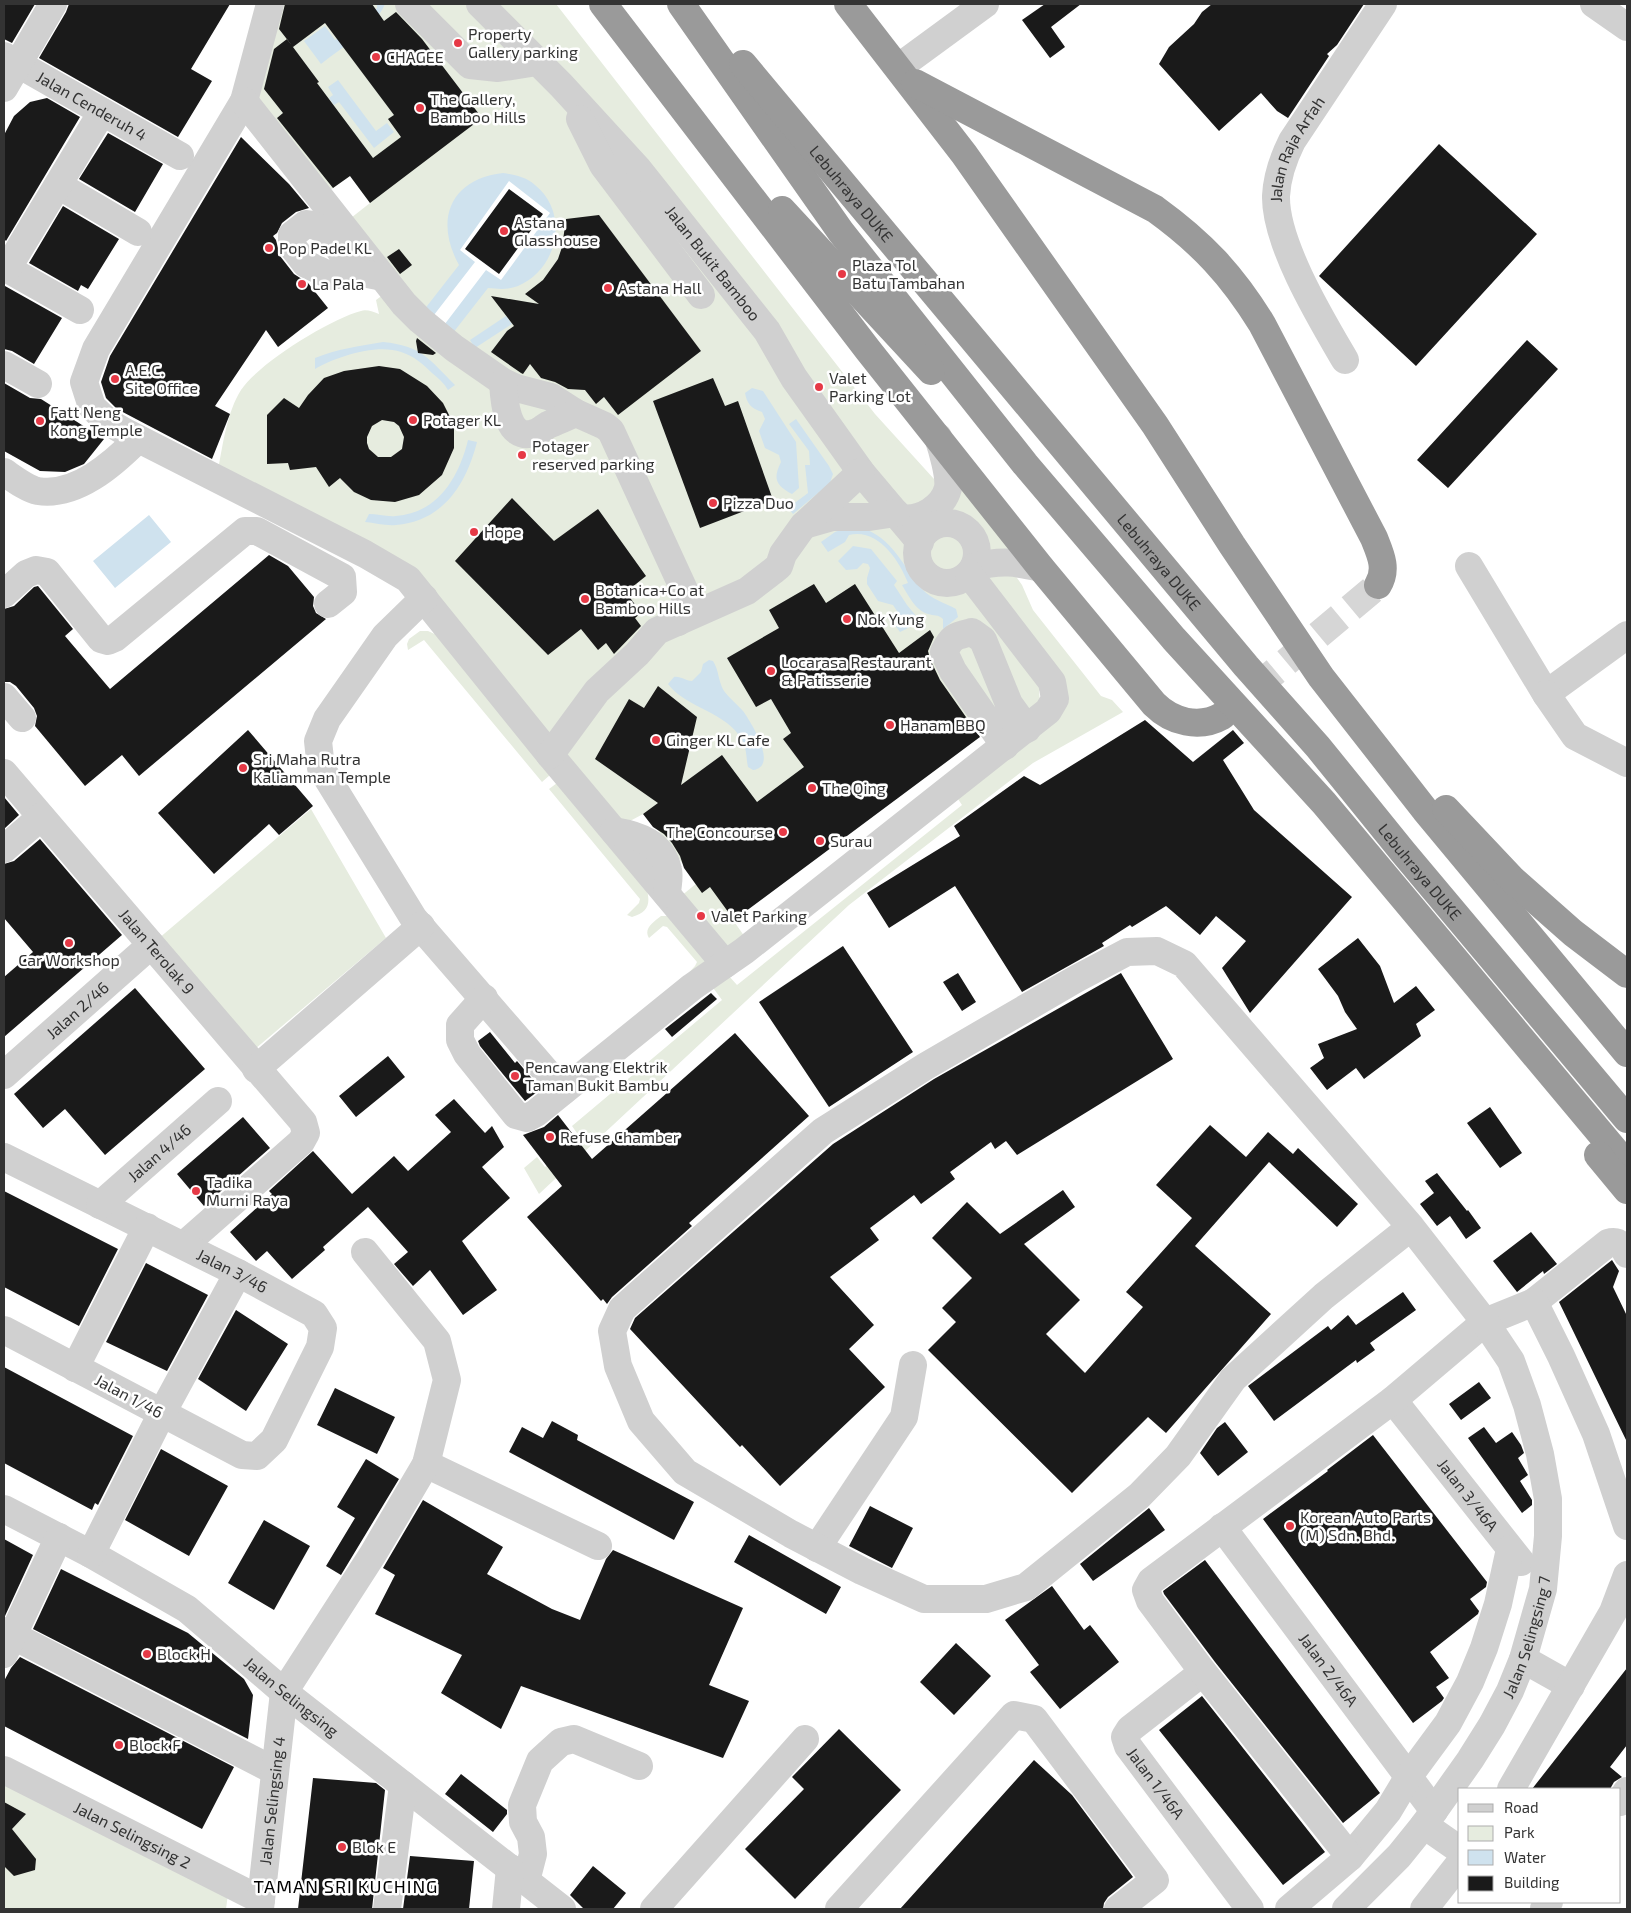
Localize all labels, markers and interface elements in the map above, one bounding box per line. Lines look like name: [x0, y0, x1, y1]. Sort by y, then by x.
place label: Property Gallery parking: [468, 24, 578, 61]
marker: Property Gallery parking: [452, 37, 464, 49]
place label: CHAGEE: [386, 47, 444, 66]
marker: CHAGEE: [370, 51, 382, 63]
street label: Jalan Cenderuh 4: [34, 67, 151, 144]
place label: The Gallery, Bamboo Hills: [430, 89, 526, 126]
street label: Jalan Raja Arfah: [1266, 92, 1328, 203]
marker: The Gallery, Bamboo Hills: [414, 102, 426, 114]
street label: Lebuhraya DUKE: [806, 141, 898, 246]
street label: Jalan Bukit Bamboo: [662, 202, 765, 324]
place label: Astana Glasshouse: [514, 212, 598, 249]
marker: Astana Glasshouse: [498, 225, 510, 237]
place label: Pop Padel KL: [279, 238, 372, 257]
marker: Pop Padel KL: [263, 242, 275, 254]
place label: Plaza Tol Batu Tambahan: [852, 255, 965, 292]
marker: Plaza Tol Batu Tambahan: [836, 268, 848, 280]
place label: La Pala: [312, 274, 364, 293]
marker: La Pala: [296, 278, 308, 290]
place label: Astana Hall: [618, 278, 702, 297]
marker: Astana Hall: [602, 282, 614, 294]
place label: A.E.C. Site Office: [125, 360, 198, 397]
place label: Valet Parking Lot: [829, 368, 911, 405]
marker: A.E.C. Site Office: [109, 373, 121, 385]
marker: Valet Parking Lot: [813, 381, 825, 393]
place label: Fatt Neng Kong Temple: [50, 402, 143, 439]
place label: Potager KL: [423, 410, 501, 429]
marker: Potager KL: [407, 414, 419, 426]
marker: Fatt Neng Kong Temple: [34, 415, 46, 427]
place label: Potager reserved parking: [532, 436, 655, 473]
marker: Potager reserved parking: [516, 449, 528, 461]
place label: Pizza Duo: [723, 493, 794, 512]
marker: Pizza Duo: [707, 497, 719, 509]
street label: Lebuhraya DUKE: [1114, 510, 1205, 614]
place label: Hope: [484, 522, 522, 541]
marker: Hope: [468, 526, 480, 538]
place label: Botanica+Co at Bamboo Hills: [595, 580, 704, 617]
marker: Botanica+Co at Bamboo Hills: [579, 593, 591, 605]
place label: Nok Yung: [857, 609, 924, 628]
marker: Nok Yung: [841, 613, 853, 625]
place label: Locarasa Restaurant & Patisserie: [781, 652, 932, 689]
marker: Locarasa Restaurant & Patisserie: [765, 665, 777, 677]
place label: Hanam BBQ: [900, 715, 986, 735]
marker: Hanam BBQ: [884, 719, 896, 731]
place label: Ginger KL Cafe: [666, 730, 770, 749]
marker: Ginger KL Cafe: [650, 734, 662, 746]
place label: Sri Maha Rutra Kaliamman Temple: [253, 749, 391, 786]
marker: Sri Maha Rutra Kaliamman Temple: [237, 762, 249, 774]
place label: The Qing: [822, 778, 886, 798]
marker: The Qing: [806, 782, 818, 794]
street label: Lebuhraya DUKE: [1375, 819, 1466, 924]
place label: The Concourse: [666, 822, 773, 841]
marker: The Concourse: [777, 826, 789, 838]
place label: Surau: [830, 831, 872, 850]
marker: Surau: [814, 835, 826, 847]
street label: Jalan Terolak 9: [116, 905, 199, 998]
place label: Valet Parking: [711, 906, 807, 925]
marker: Valet Parking: [695, 910, 707, 922]
marker: Car Workshop: [63, 937, 75, 949]
place label: Car Workshop: [18, 950, 120, 969]
street label: Jalan 2/46: [42, 977, 112, 1042]
place label: Pencawang Elektrik Taman Bukit Bambu: [525, 1057, 669, 1094]
marker: Pencawang Elektrik Taman Bukit Bambu: [509, 1070, 521, 1082]
street label: Jalan 4/46: [123, 1120, 194, 1185]
place label: Refuse Chamber: [560, 1127, 680, 1146]
marker: Refuse Chamber: [544, 1131, 556, 1143]
place label: Tadika Murni Raya: [206, 1172, 288, 1209]
marker: Tadika Murni Raya: [190, 1185, 202, 1197]
street label: Jalan 3/46: [194, 1244, 271, 1296]
street label: Jalan 1/46: [92, 1370, 166, 1421]
street label: Jalan 3/46A: [1434, 1455, 1503, 1535]
place label: Korean Auto Parts (M) Sdn. Bhd.: [1300, 1507, 1431, 1544]
marker: Korean Auto Parts (M) Sdn. Bhd.: [1284, 1520, 1296, 1532]
street label: Jalan Selingsing 7: [1498, 1575, 1553, 1701]
street label: Jalan 2/46A: [1295, 1629, 1363, 1710]
place label: Block H: [157, 1644, 211, 1663]
marker: Block H: [141, 1648, 153, 1660]
street label: Jalan Selingsing: [241, 1653, 343, 1740]
place label: Block F: [129, 1735, 181, 1754]
street label: Jalan Selingsing 4: [255, 1735, 288, 1866]
marker: Block F: [113, 1739, 125, 1751]
street label: Jalan 1/46A: [1123, 1743, 1189, 1822]
legend: [1458, 1788, 1621, 1903]
street label: Jalan Selingsing 2: [71, 1797, 194, 1872]
text: Road: [1504, 1798, 1539, 1816]
text: Park: [1504, 1823, 1535, 1841]
place label: Blok E: [352, 1837, 396, 1856]
marker: Blok E: [336, 1841, 348, 1853]
text: Water: [1504, 1848, 1546, 1866]
text: Building: [1504, 1873, 1560, 1891]
district label: TAMAN SRI KUCHING: [254, 1875, 438, 1897]

